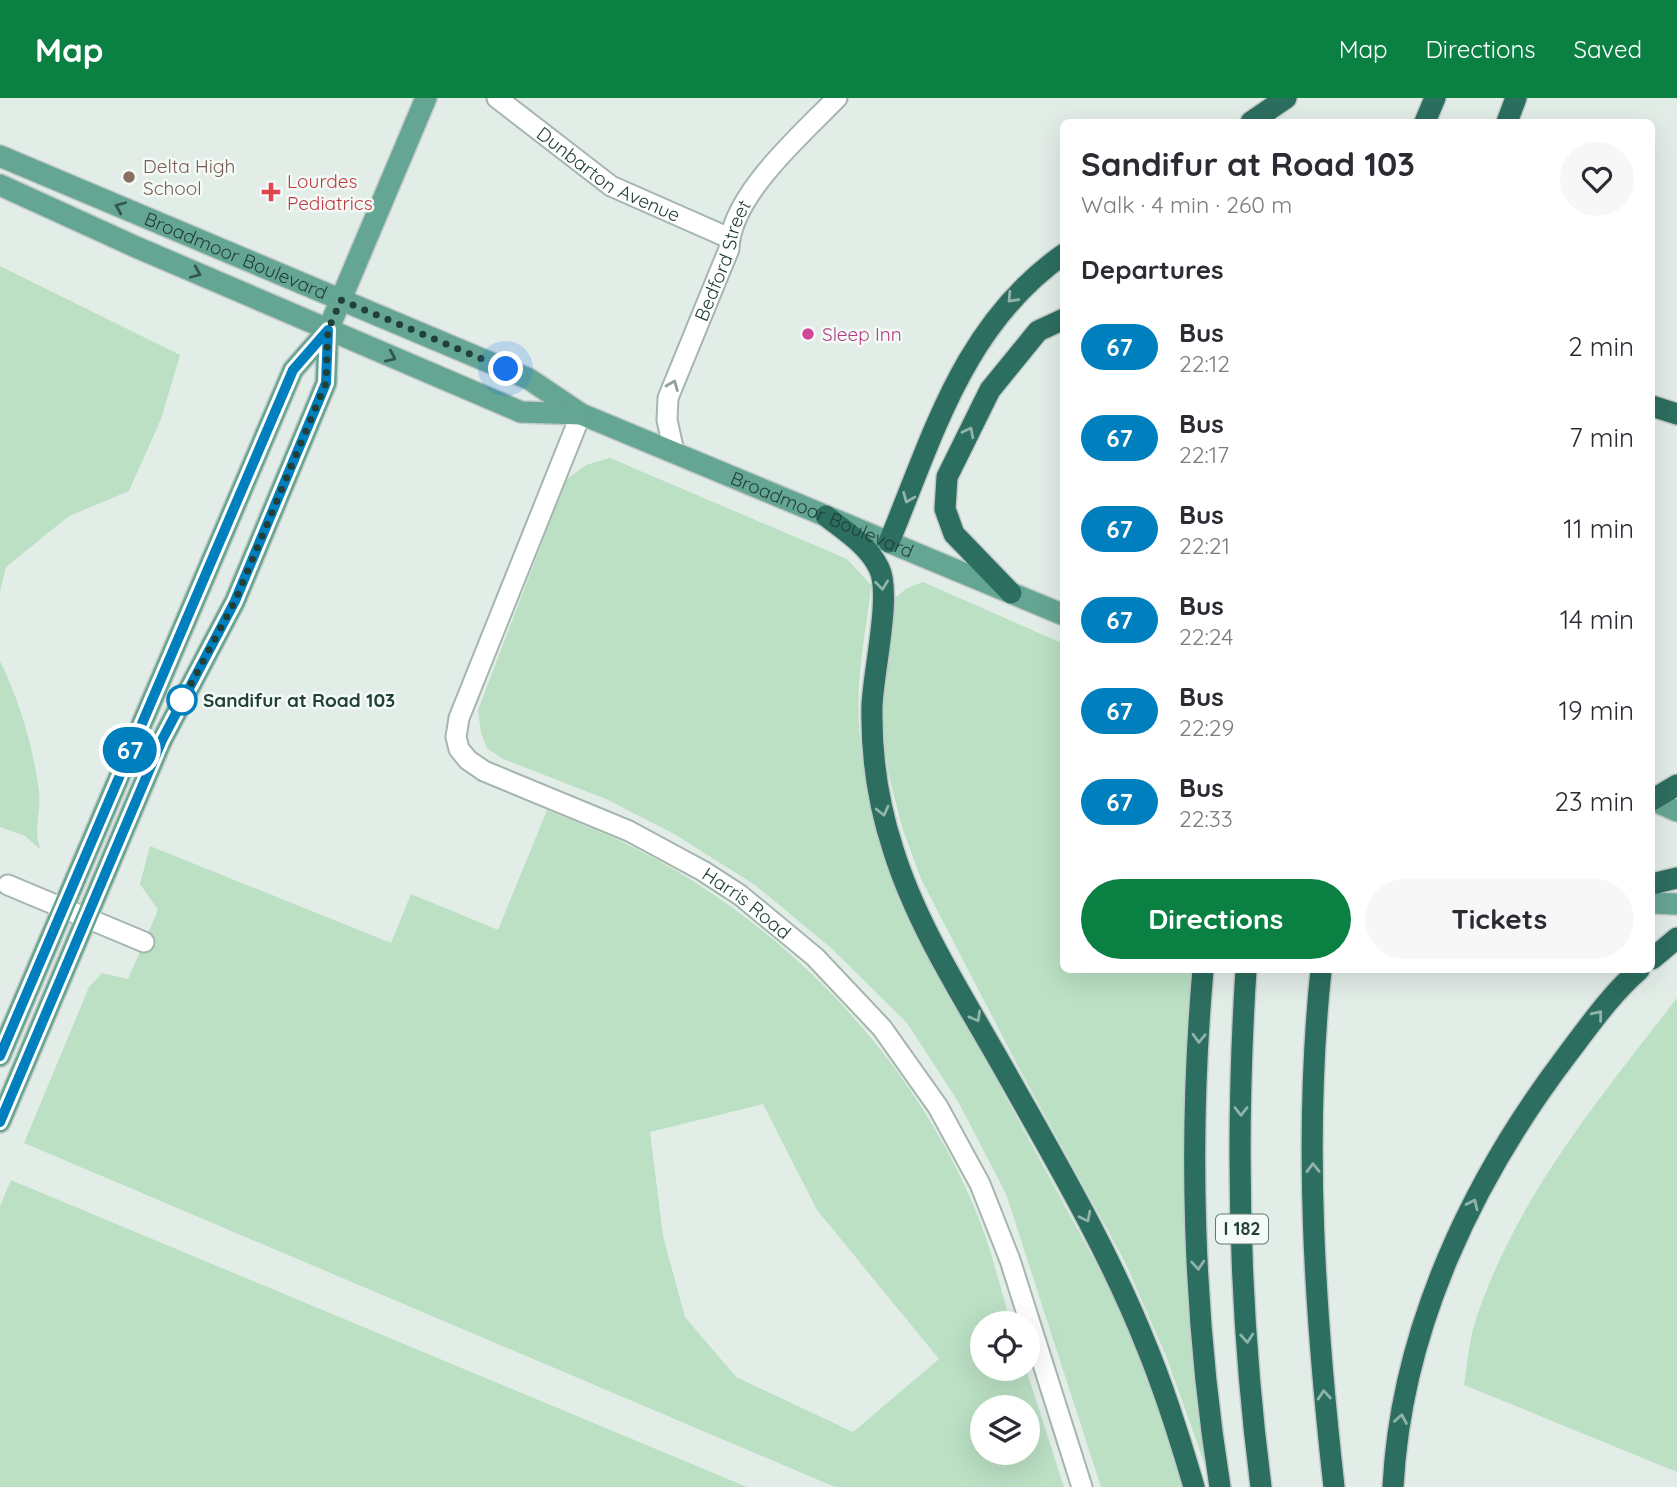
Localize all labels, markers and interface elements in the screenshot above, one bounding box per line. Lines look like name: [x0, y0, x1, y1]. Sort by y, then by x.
text: Map: [35, 29, 103, 70]
text: Map: [1339, 34, 1388, 64]
text: Directions: [1426, 34, 1536, 64]
text: Saved: [1574, 34, 1642, 64]
street label: Dunbarton Avenue: [532, 121, 684, 227]
button: heart: [1560, 142, 1634, 216]
text: Sandifur at Road 103: [1081, 143, 1415, 184]
place label: Delta High School: [143, 154, 235, 200]
marker: Delta High School: [121, 169, 137, 185]
place label: Lourdes Pediatrics: [287, 169, 373, 215]
marker: Lourdes Pediatrics: [261, 182, 281, 202]
text: Walk · 4 min · 260 m: [1081, 190, 1292, 219]
street label: Bedford Street: [689, 195, 756, 325]
one-way arrow: [114, 201, 126, 215]
street label: Broadmoor Boulevard: [141, 206, 331, 305]
text: Departures: [1081, 253, 1224, 286]
one-way arrow: [189, 265, 201, 279]
one-way arrow: [1008, 290, 1021, 303]
text: Bus: [1179, 316, 1224, 349]
place label: Sleep Inn: [822, 322, 902, 346]
marker: Sleep Inn: [800, 326, 816, 342]
text: 2 min: [1568, 330, 1634, 363]
text: 67: [1106, 332, 1133, 362]
one-way arrow: [383, 349, 396, 363]
text: 22:12: [1179, 349, 1230, 378]
your location: [488, 351, 523, 386]
one-way arrow: [664, 380, 678, 392]
text: Bus: [1179, 407, 1224, 440]
text: 7 min: [1569, 421, 1634, 454]
text: 67: [1106, 423, 1133, 453]
one-way arrow: [961, 427, 975, 439]
text: 22:17: [1179, 440, 1229, 469]
street label: Broadmoor Boulevard: [727, 466, 917, 563]
one-way arrow: [902, 492, 916, 504]
text: Bus: [1179, 498, 1224, 531]
text: 11 min: [1563, 512, 1634, 545]
text: 67: [1106, 514, 1133, 544]
text: 22:21: [1179, 531, 1230, 560]
one-way arrow: [874, 580, 889, 591]
text: Bus: [1179, 589, 1224, 622]
text: 14 min: [1560, 603, 1634, 636]
text: 67: [1106, 605, 1133, 635]
text: 22:24: [1179, 622, 1233, 651]
text: Bus: [1179, 680, 1224, 713]
marker: Sandifur at Road 103: [167, 685, 197, 715]
place label: Sandifur at Road 103: [203, 688, 395, 712]
text: 19 min: [1558, 694, 1634, 727]
text: 67: [1106, 696, 1133, 726]
text: 22:29: [1179, 713, 1234, 742]
line badge: 67: [99, 727, 162, 773]
text: 67: [117, 735, 143, 765]
text: Bus: [1179, 771, 1224, 804]
text: 23 min: [1555, 785, 1634, 818]
text: 67: [1106, 787, 1133, 817]
text: 22:33: [1179, 804, 1233, 833]
one-way arrow: [875, 805, 889, 817]
street label: Harris Road: [698, 862, 796, 944]
button: Directions: [1081, 879, 1351, 959]
button: Tickets: [1365, 879, 1634, 959]
one-way arrow: [968, 1010, 981, 1023]
one-way arrow: [1590, 1011, 1603, 1023]
one-way arrow: [1191, 1032, 1206, 1043]
one-way arrow: [1233, 1106, 1249, 1117]
one-way arrow: [1305, 1162, 1321, 1172]
one-way arrow: [1464, 1199, 1478, 1211]
one-way arrow: [1077, 1210, 1091, 1222]
road number: I 182: [1216, 1214, 1268, 1244]
one-way arrow: [1191, 1260, 1206, 1271]
map controls: [970, 1311, 1040, 1465]
button: locate: [970, 1311, 1040, 1381]
one-way arrow: [1239, 1333, 1254, 1344]
one-way arrow: [1317, 1389, 1332, 1400]
button: layers: [970, 1395, 1040, 1465]
one-way arrow: [1393, 1413, 1408, 1425]

